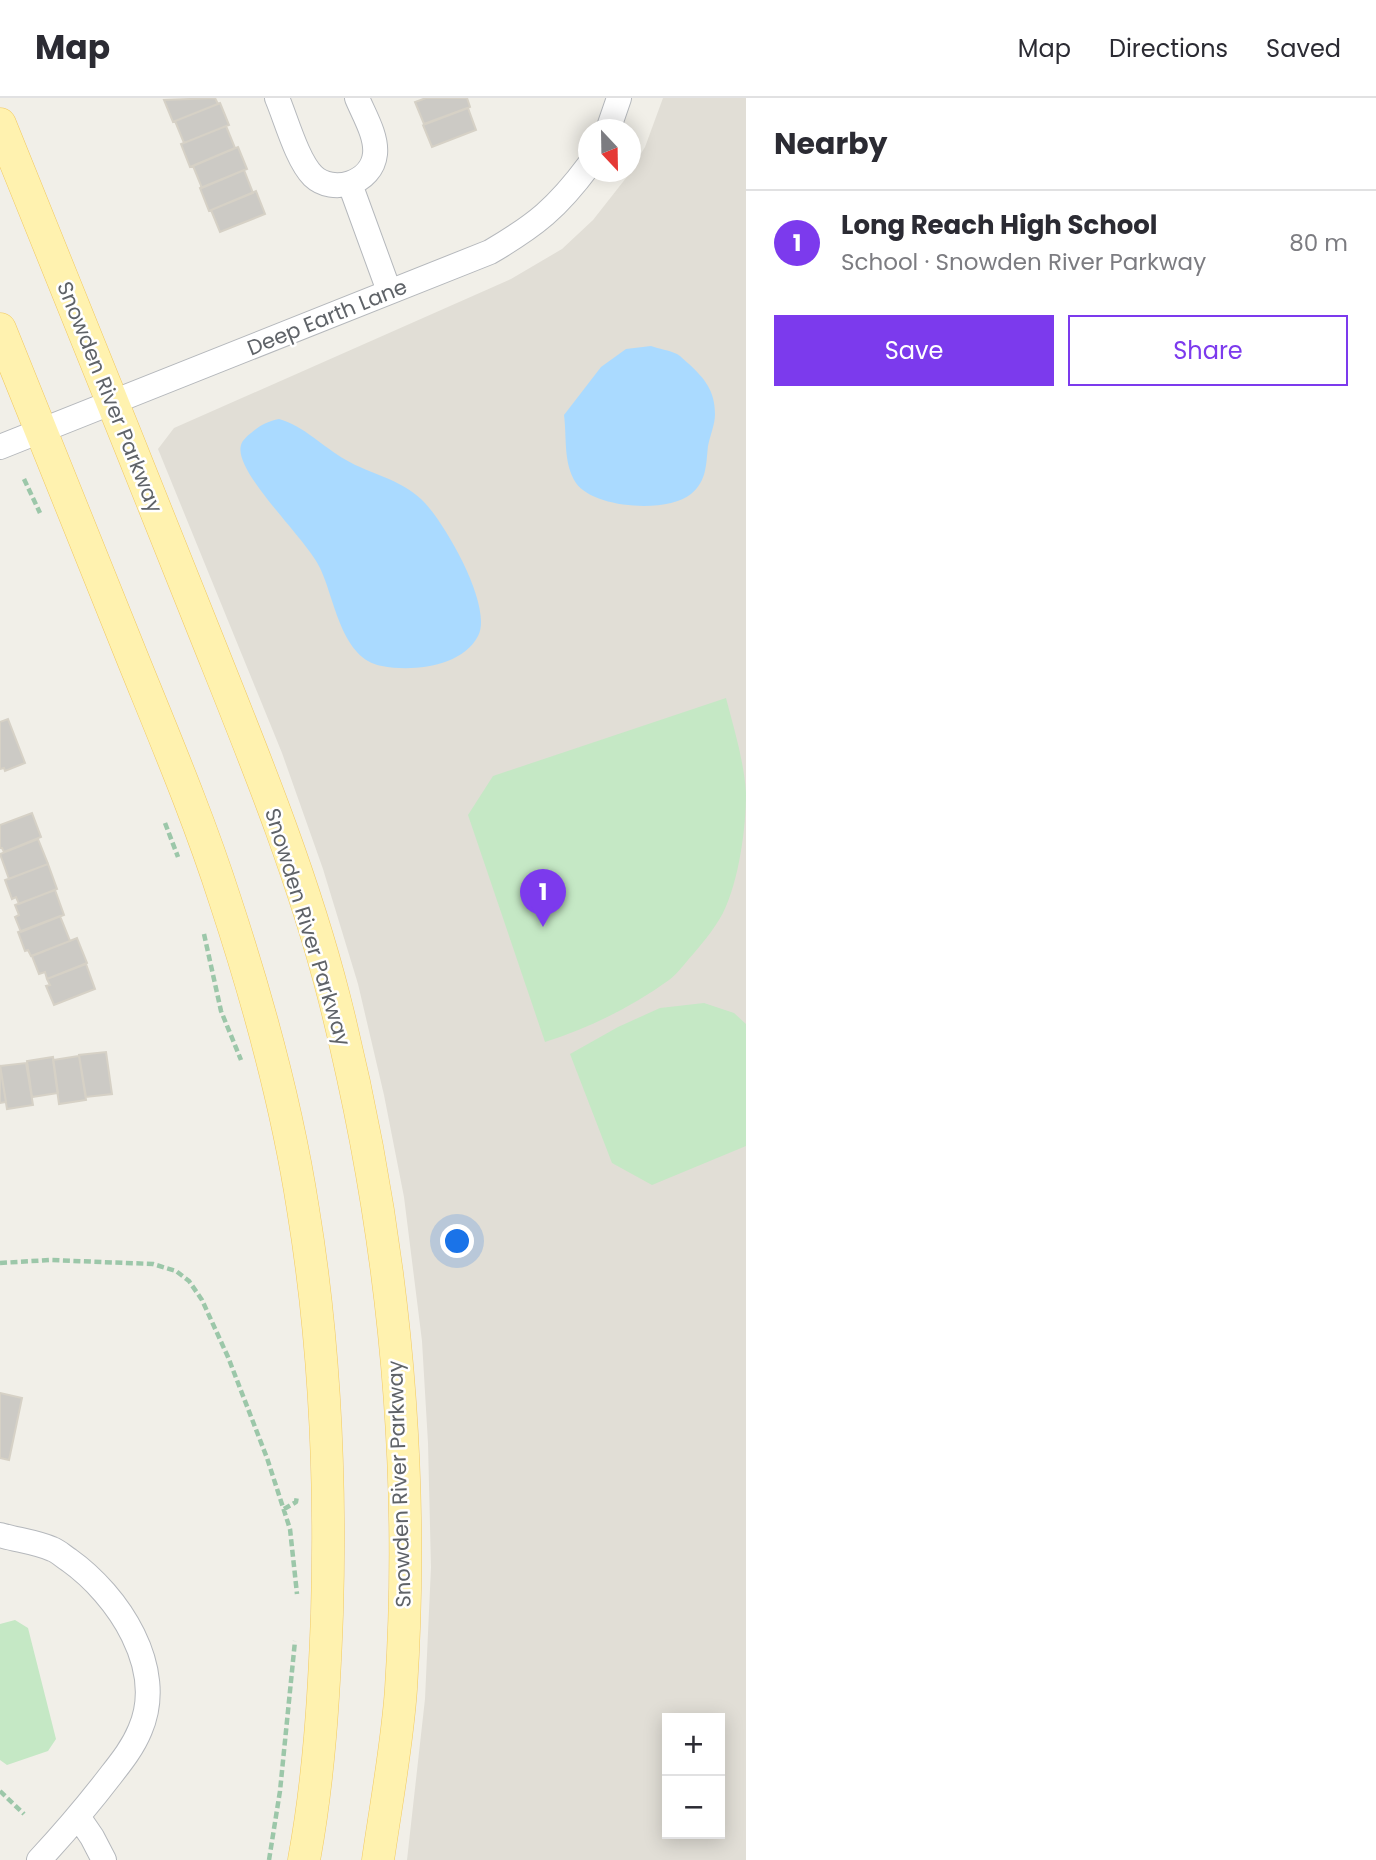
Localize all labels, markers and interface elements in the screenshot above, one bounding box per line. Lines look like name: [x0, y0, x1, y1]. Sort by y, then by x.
text: Map: [35, 24, 110, 71]
text: Map: [1018, 32, 1071, 65]
text: Directions: [1109, 32, 1228, 65]
text: Saved: [1266, 32, 1341, 65]
north arrow: [578, 119, 641, 182]
text: Nearby: [774, 122, 888, 165]
text: Long Reach High School: [841, 207, 1157, 243]
text: 1: [793, 227, 801, 259]
text: 80 m: [1289, 227, 1348, 259]
text: School · Snowden River Parkway: [841, 246, 1206, 278]
street label: Deep Earth Lane: [243, 272, 411, 362]
street label: Snowden River Parkway: [50, 277, 170, 517]
button: Save: [774, 315, 1054, 386]
button: Share: [1068, 315, 1348, 386]
street label: Snowden River Parkway: [258, 805, 358, 1050]
pin: 1: [520, 869, 566, 927]
your location: [440, 1224, 474, 1258]
street label: Snowden River Parkway: [380, 1360, 418, 1608]
map controls: [662, 1713, 725, 1839]
button: +: [662, 1713, 725, 1776]
button: −: [662, 1776, 725, 1839]

